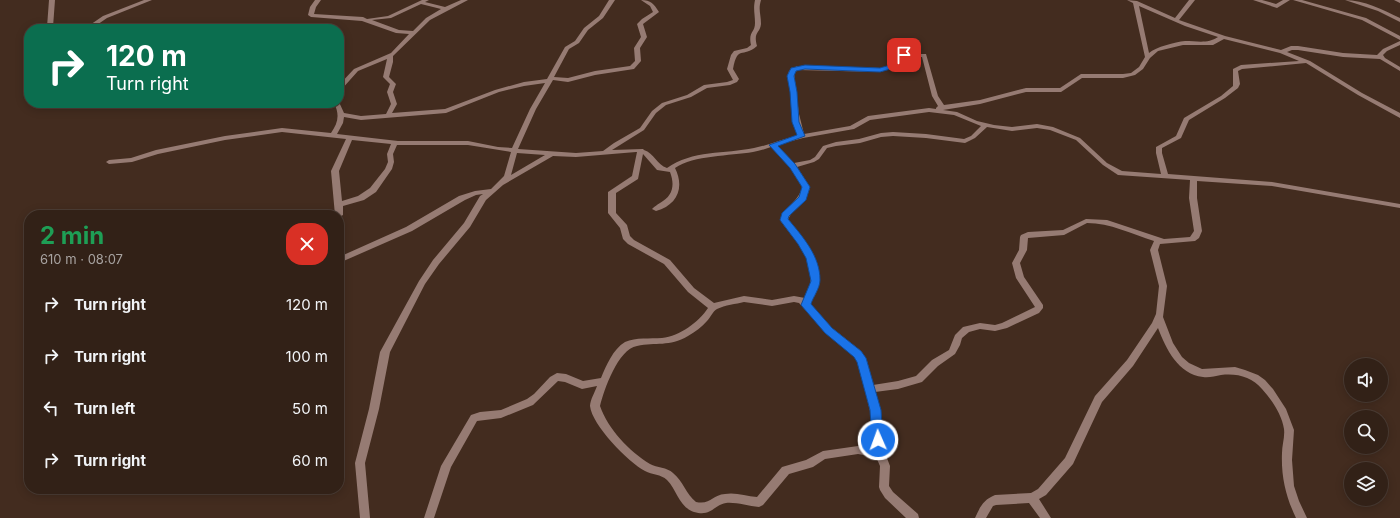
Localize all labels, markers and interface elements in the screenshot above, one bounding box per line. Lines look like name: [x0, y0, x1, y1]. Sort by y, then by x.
pin: [887, 38, 921, 72]
text: 120 m: [106, 39, 187, 73]
icon: right: [40, 40, 92, 92]
icon: arrive: [893, 44, 915, 66]
text: Turn right: [106, 73, 189, 94]
text: 2 min: [40, 221, 104, 250]
button: close: [286, 223, 328, 265]
text: 610 m · 08:07: [40, 251, 123, 267]
icon: right: [40, 293, 62, 315]
text: Turn right: [74, 295, 146, 314]
text: 120 m: [286, 295, 328, 314]
icon: right: [40, 345, 62, 367]
text: Turn right: [74, 347, 146, 366]
text: 100 m: [286, 347, 328, 366]
map controls: [1344, 358, 1388, 506]
button: sound: [1344, 358, 1388, 402]
icon: left: [40, 397, 62, 419]
text: Turn left: [74, 399, 135, 418]
text: 50 m: [292, 399, 328, 418]
button: search: [1344, 410, 1388, 454]
position arrow: [857, 419, 899, 461]
icon: right: [40, 449, 62, 471]
text: Turn right: [74, 451, 146, 470]
text: 60 m: [292, 451, 328, 470]
button: layers: [1344, 462, 1388, 506]

